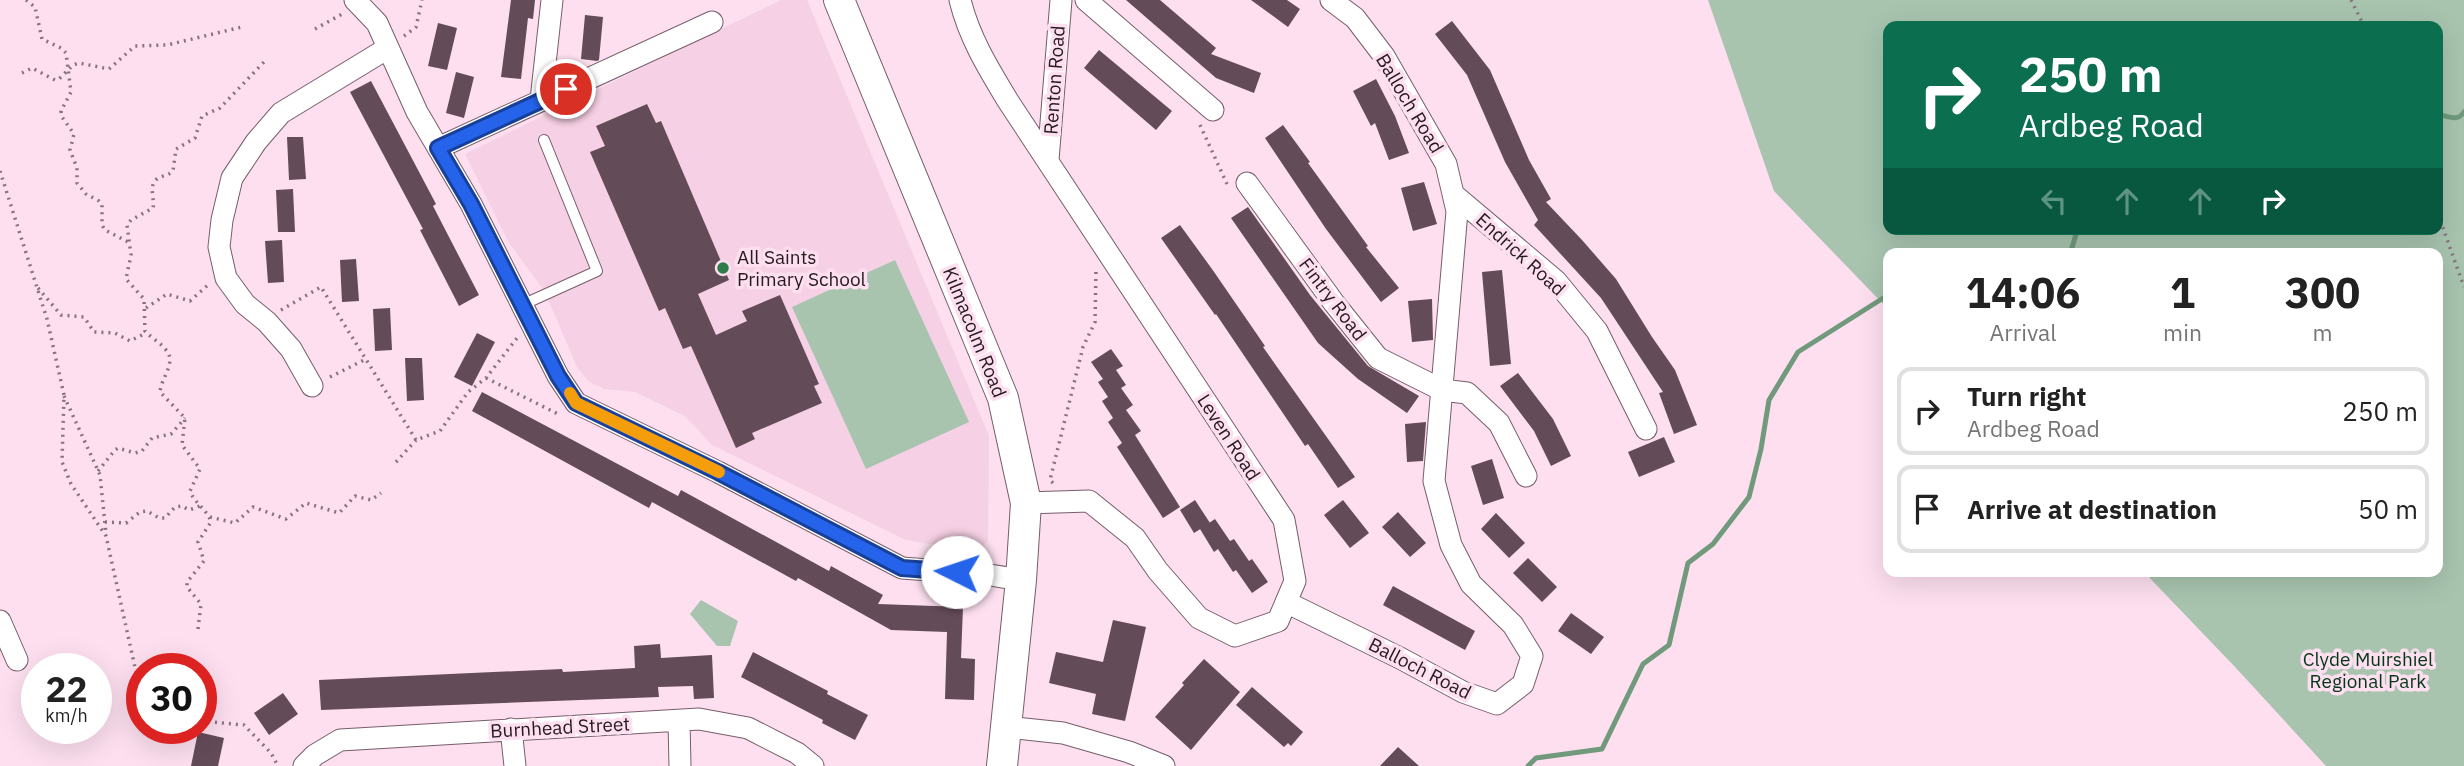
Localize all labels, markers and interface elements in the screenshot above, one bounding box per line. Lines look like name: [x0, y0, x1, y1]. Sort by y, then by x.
street label: Renton Road: [1038, 25, 1070, 135]
text: 250 m: [2019, 42, 2163, 105]
street label: Balloch Road: [1371, 49, 1449, 157]
icon: right: [1904, 49, 1995, 140]
pin: [536, 59, 596, 119]
icon: arrive: [547, 70, 585, 108]
text: Ardbeg Road: [2019, 104, 2204, 146]
icon: left: [2035, 182, 2073, 220]
icon: ahead: [2108, 182, 2146, 220]
icon: ahead: [2181, 182, 2219, 220]
icon: right: [2254, 182, 2292, 220]
street label: Endrick Road: [1471, 207, 1571, 301]
place label: All Saints Primary School: [737, 245, 866, 291]
street label: Fintry Road: [1294, 253, 1372, 345]
marker: All Saints Primary School: [715, 260, 731, 276]
street label: Kilmacolm Road: [938, 263, 1012, 401]
text: 14:06: [1966, 265, 2080, 320]
text: 1: [2170, 265, 2195, 320]
text: 300: [2285, 265, 2360, 320]
text: Arrival: [1990, 317, 2057, 347]
text: min: [2163, 317, 2202, 347]
text: m: [2312, 317, 2333, 347]
text: Turn right: [1967, 379, 2086, 413]
street label: Leven Road: [1192, 389, 1266, 485]
icon: right: [1908, 392, 1946, 430]
text: 250 m: [2342, 394, 2418, 428]
text: Ardbeg Road: [1967, 413, 2100, 443]
icon: arrive: [1908, 490, 1946, 528]
text: Arrive at destination: [1967, 492, 2217, 526]
text: 50 m: [2358, 492, 2418, 526]
position arrow: [920, 535, 994, 609]
street label: Balloch Road: [1365, 632, 1475, 704]
park label: Clyde Muirshiel Regional Park: [2303, 647, 2433, 693]
speed limit sign: 30: [126, 653, 217, 744]
text: 22: [45, 666, 88, 712]
text: km/h: [45, 704, 88, 727]
street label: Burnhead Street: [489, 711, 631, 743]

